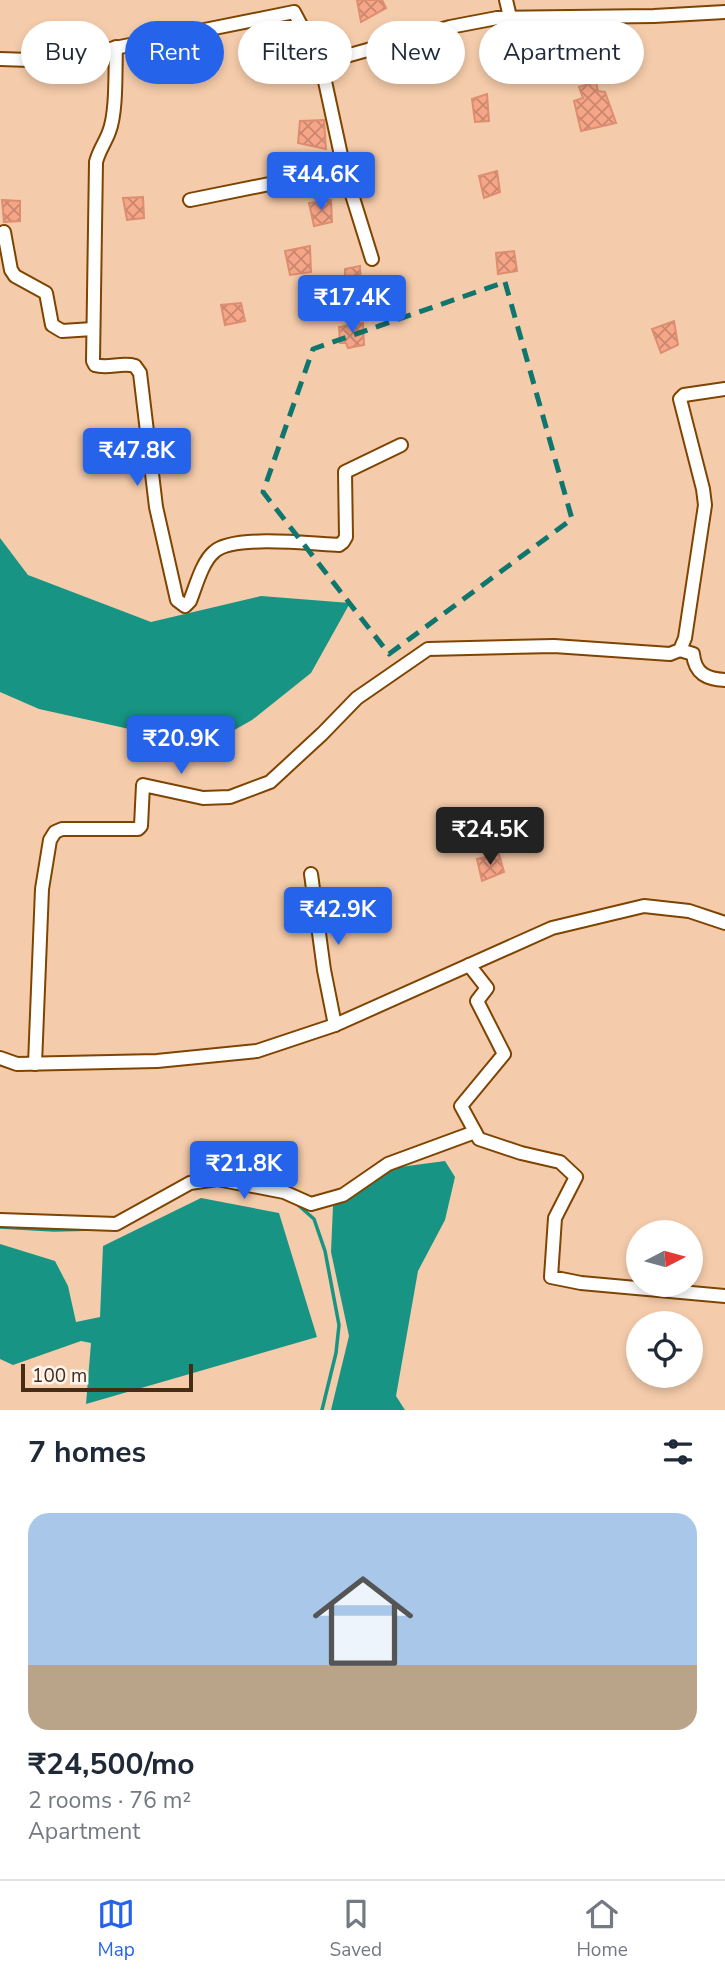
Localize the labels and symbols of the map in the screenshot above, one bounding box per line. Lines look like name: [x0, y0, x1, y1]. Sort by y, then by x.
pin: ₹44.6K: [264, 152, 378, 212]
pin: ₹17.4K: [295, 276, 409, 335]
pin: ₹47.8K: [80, 428, 194, 488]
pin: ₹20.9K: [124, 716, 238, 776]
pin: ₹24.5K: [433, 808, 547, 867]
pin: ₹42.9K: [281, 888, 395, 947]
pin: ₹21.8K: [187, 1142, 301, 1201]
north arrow: [626, 1220, 704, 1297]
scale bar: [21, 1361, 192, 1393]

